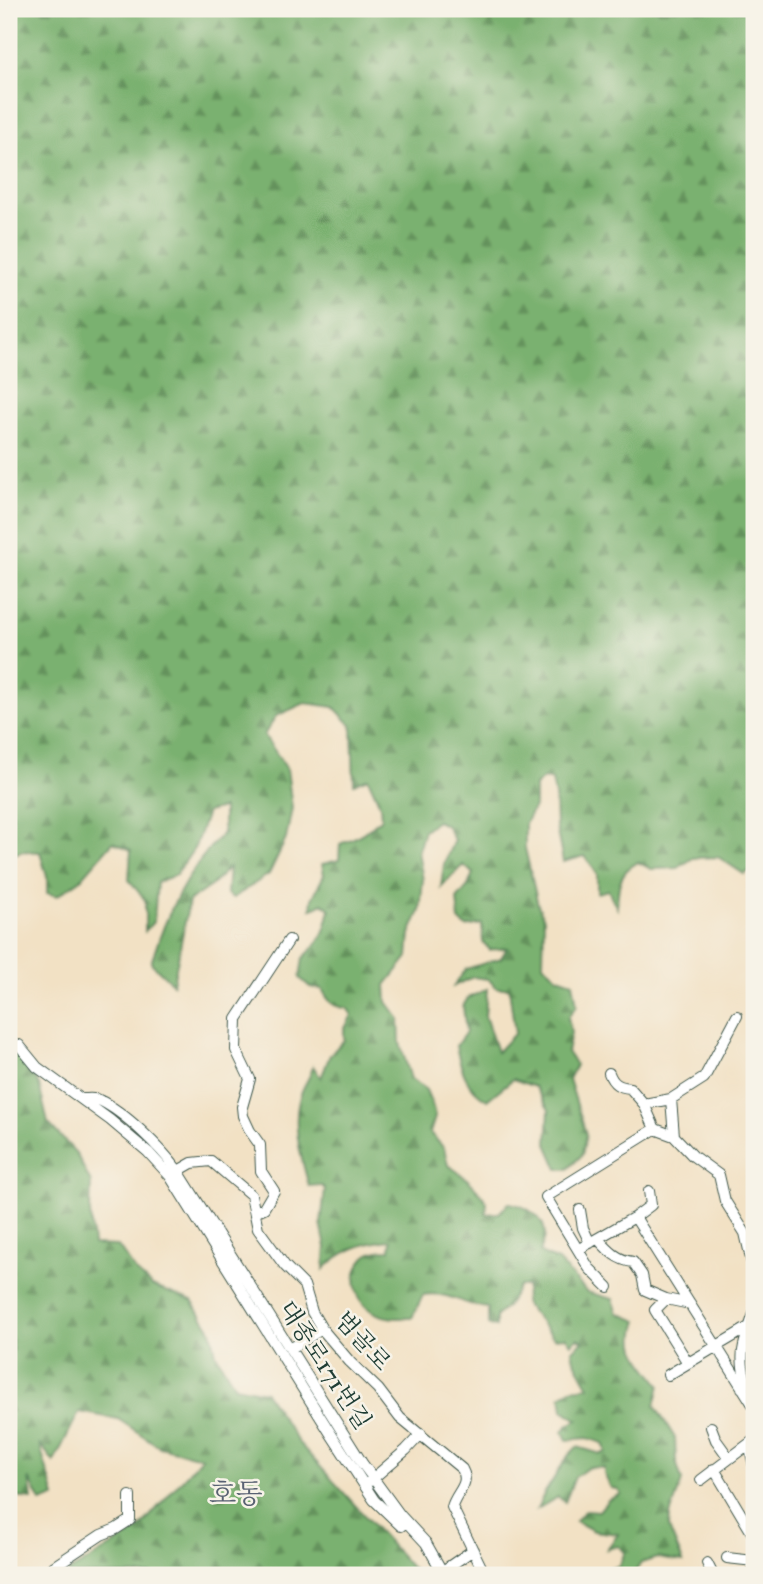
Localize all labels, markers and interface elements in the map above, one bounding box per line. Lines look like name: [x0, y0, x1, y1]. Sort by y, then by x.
street label: 대종로171번길: [272, 1295, 378, 1435]
street label: 범골로: [329, 1305, 397, 1377]
district label: 호동: [209, 1476, 263, 1511]

